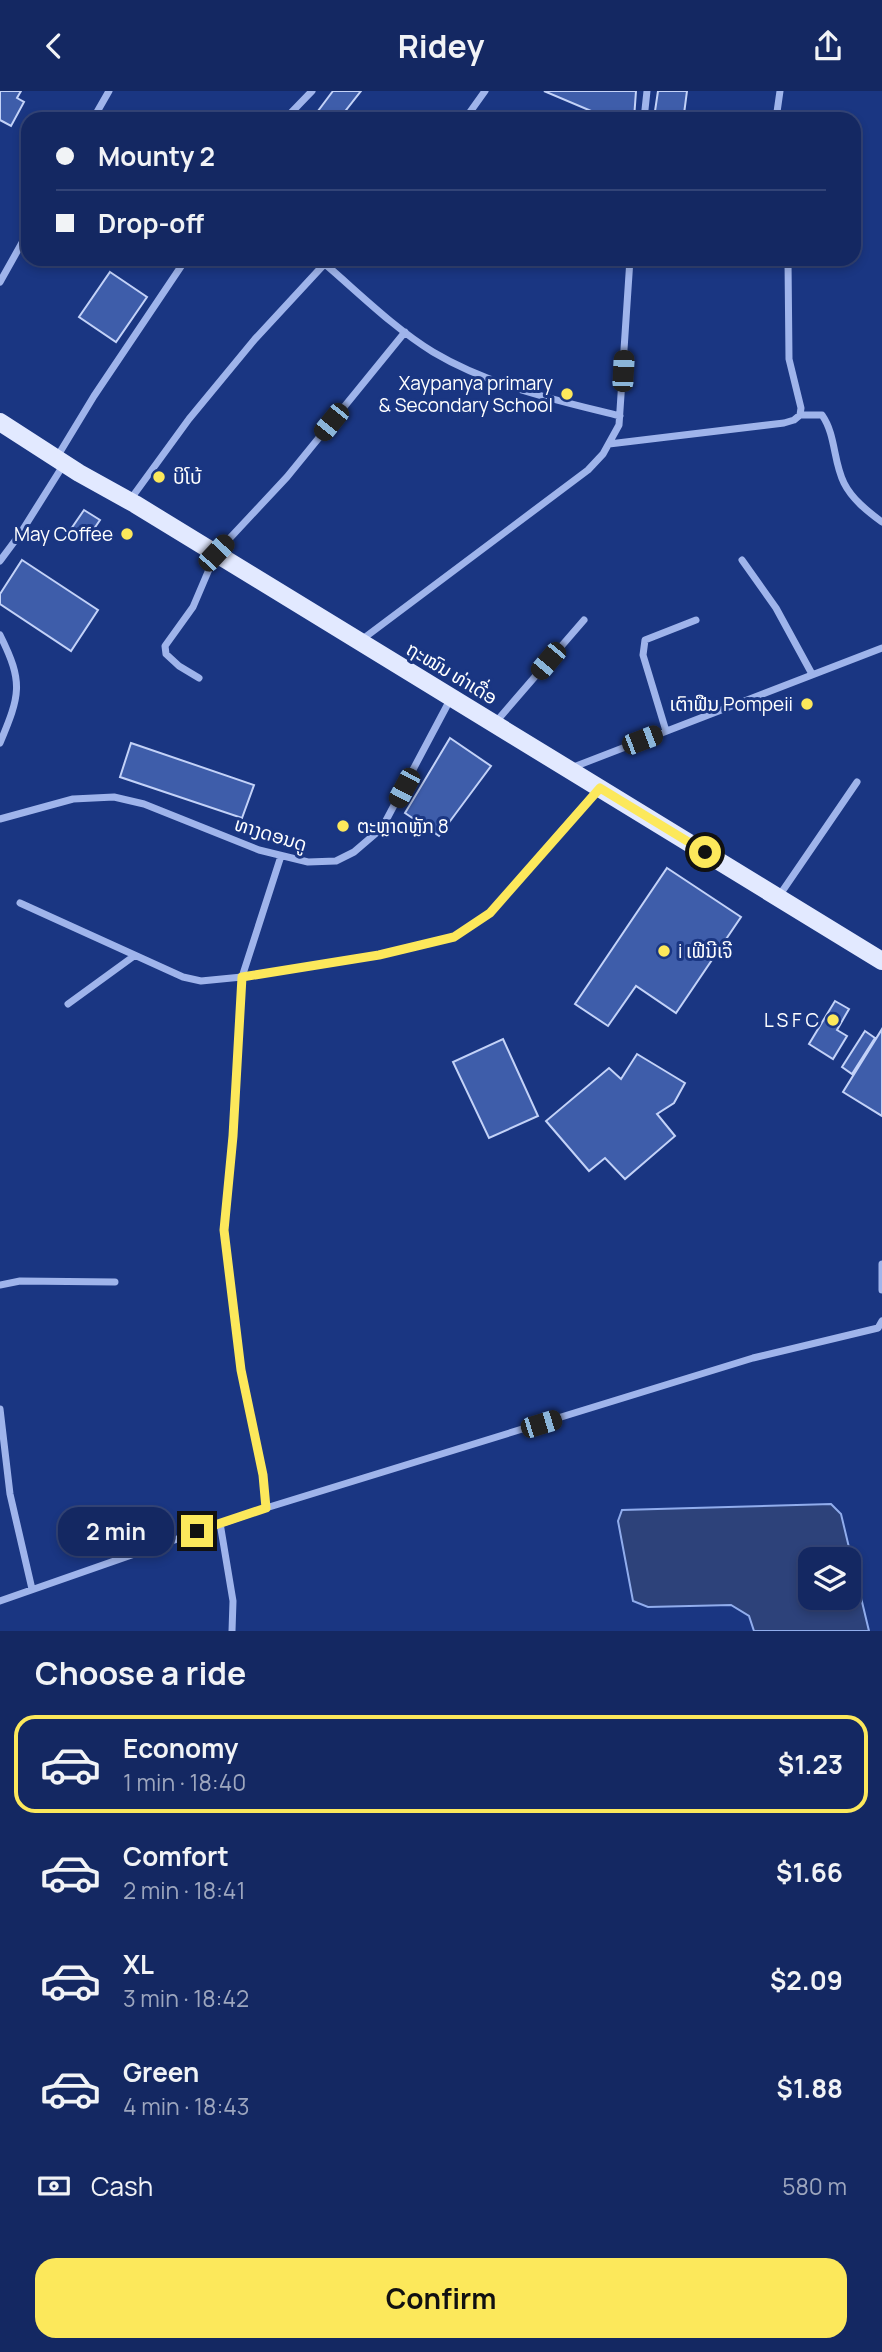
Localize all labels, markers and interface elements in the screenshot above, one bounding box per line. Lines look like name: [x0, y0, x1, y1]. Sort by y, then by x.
text: Ridey: [398, 24, 484, 68]
icon: back: [35, 27, 73, 65]
icon: share: [809, 27, 847, 65]
text: Mounty 2: [98, 138, 215, 174]
text: Drop-off: [98, 205, 204, 241]
car: [612, 349, 635, 393]
place label: Xaypanya primary & Secondary School: [379, 370, 553, 418]
marker: Xaypanya primary & Secondary School: [559, 386, 575, 402]
car: [310, 399, 353, 445]
place label: ບິໂບ້: [173, 464, 202, 490]
marker: ບິໂບ້: [151, 469, 167, 485]
place label: May Coffee: [14, 521, 113, 547]
marker: May Coffee: [119, 526, 135, 542]
car: [194, 530, 239, 576]
street label: ຖະໝົນ ທ່າເດື່ອ: [401, 635, 503, 710]
car: [527, 638, 570, 684]
place label: ເຕົາຟືນ Pompeii: [670, 691, 793, 717]
marker: ເຕົາຟືນ Pompeii: [799, 696, 815, 712]
car: [619, 723, 666, 757]
car: [385, 765, 424, 811]
street label: ທາງດອນດູ: [232, 811, 310, 857]
place label: ຕະຫຼາດຫຼັກ 8: [357, 813, 449, 839]
marker: ຕະຫຼາດຫຼັກ 8: [335, 818, 351, 834]
route start: [689, 836, 721, 868]
place label: i ເຟີນີເຈີ: [678, 938, 733, 964]
marker: i ເຟີນີເຈີ: [656, 943, 672, 959]
place label: L S F C: [764, 1007, 819, 1033]
marker: L S F C: [825, 1012, 841, 1028]
car: [518, 1408, 565, 1440]
callout: 2 min: [57, 1507, 172, 1555]
text: 2 min: [86, 1515, 146, 1547]
route end: [181, 1515, 213, 1547]
map controls: [798, 1547, 861, 1610]
button: layers: [798, 1547, 861, 1610]
text: Choose a ride: [35, 1651, 246, 1695]
text: Economy: [123, 1730, 238, 1766]
icon: car: [39, 1733, 102, 1796]
text: $1.23: [778, 1746, 843, 1782]
text: 1 min · 18:40: [123, 1766, 246, 1798]
text: Comfort: [123, 1838, 229, 1874]
icon: car: [39, 1841, 102, 1904]
text: $1.66: [776, 1854, 843, 1890]
text: 2 min · 18:41: [123, 1874, 245, 1906]
text: XL: [123, 1946, 154, 1982]
icon: car: [39, 1949, 102, 2012]
text: $2.09: [770, 1962, 843, 1998]
text: 3 min · 18:42: [123, 1982, 249, 2014]
text: Green: [123, 2054, 199, 2090]
icon: car: [39, 2057, 102, 2120]
text: $1.88: [777, 2070, 843, 2106]
text: 4 min · 18:43: [123, 2090, 250, 2122]
icon: cash: [35, 2167, 73, 2205]
text: Cash: [91, 2168, 153, 2204]
text: 580 m: [782, 2170, 847, 2202]
button: Confirm: [35, 2258, 847, 2338]

